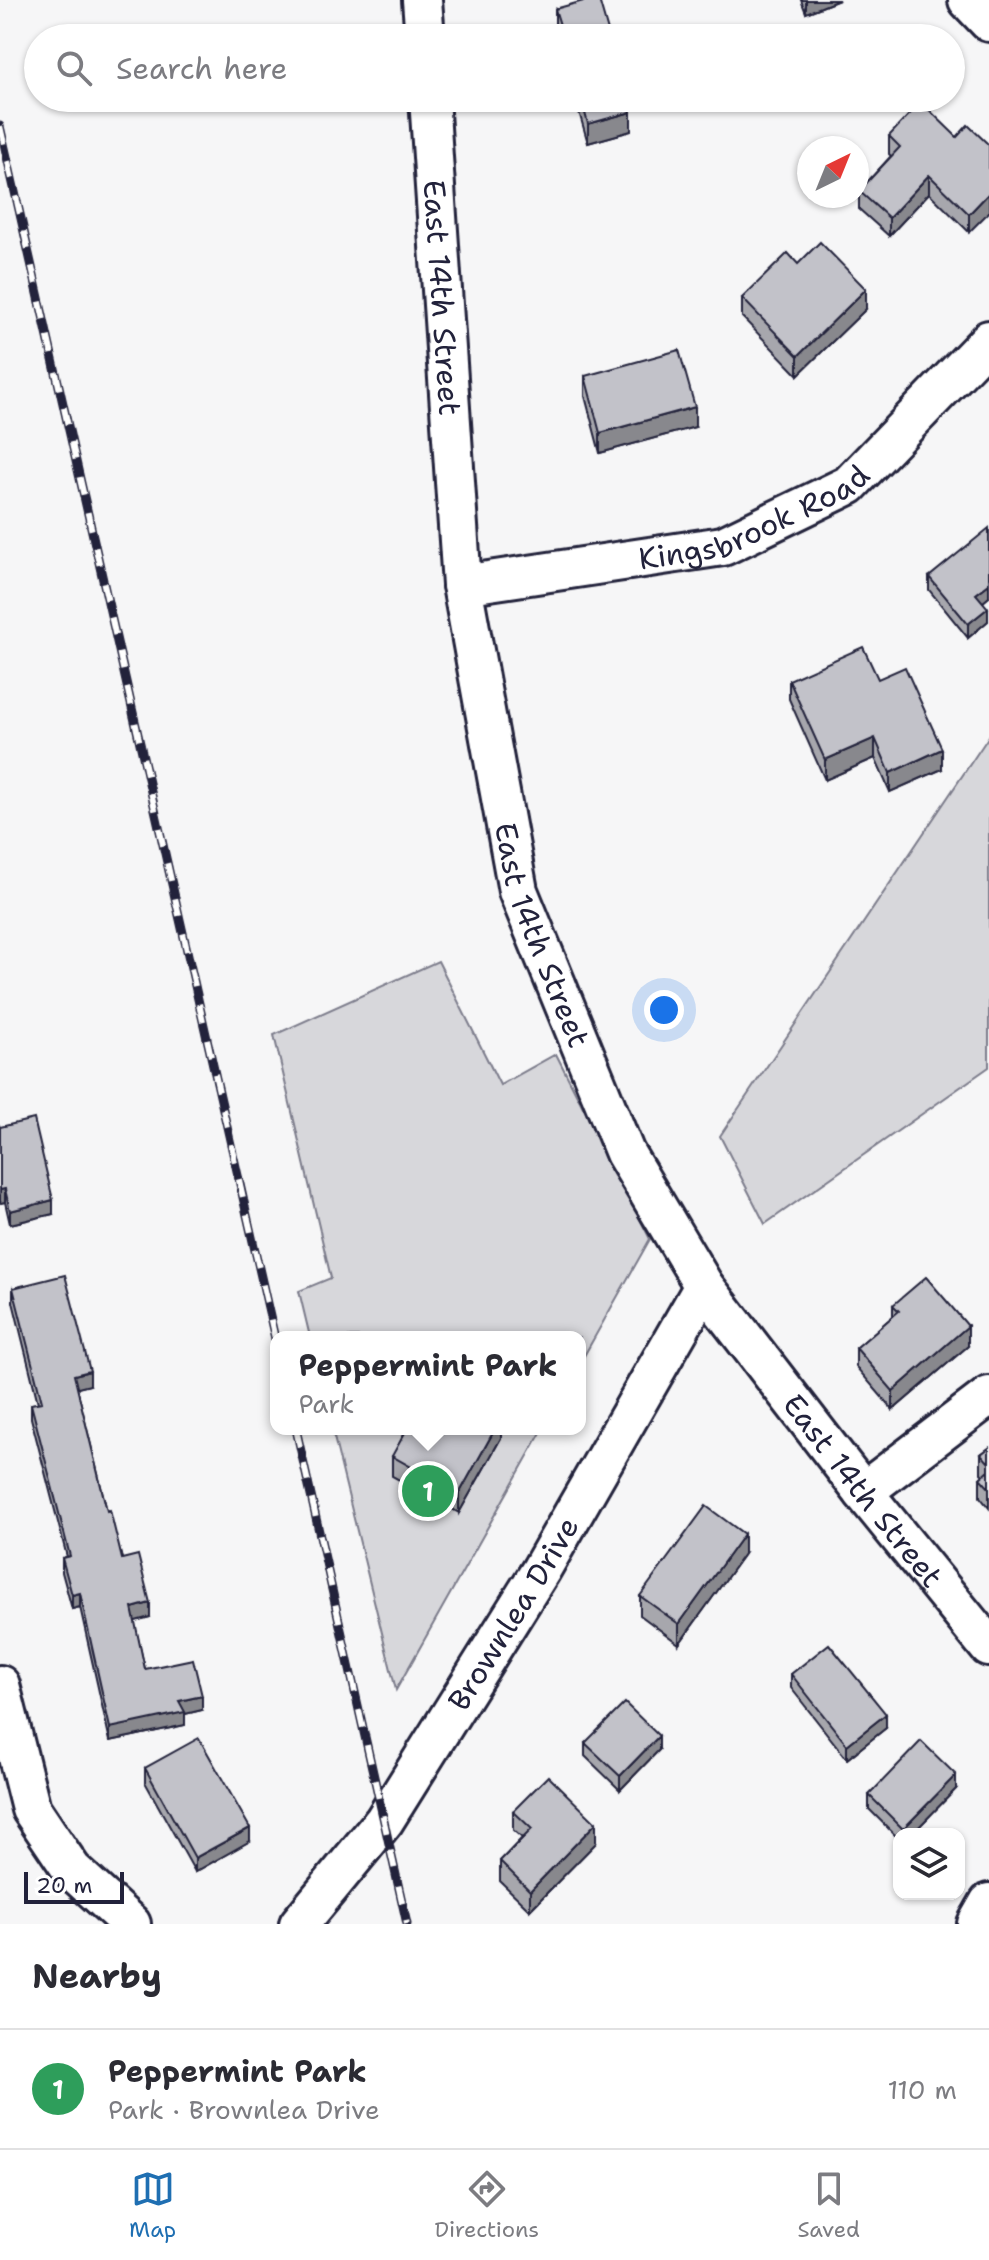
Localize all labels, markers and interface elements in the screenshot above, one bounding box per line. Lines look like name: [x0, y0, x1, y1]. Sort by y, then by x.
search box: [24, 24, 965, 112]
icon: search: [52, 46, 96, 90]
text: Search here: [116, 48, 287, 89]
north arrow: [797, 136, 869, 208]
street label: East 14th Street: [414, 178, 471, 417]
street label: Kingsbrook Road: [636, 455, 879, 579]
street label: East 14th Street: [485, 819, 600, 1053]
your location: [644, 990, 684, 1030]
popup: [270, 1331, 586, 1435]
text: Peppermint Park: [299, 1345, 557, 1386]
street label: East 14th Street: [774, 1385, 953, 1596]
text: Park: [299, 1386, 354, 1421]
pin: 1: [402, 1461, 454, 1521]
street label: Brownlea Drive: [438, 1509, 588, 1718]
map controls: [893, 1828, 965, 1900]
button: layers: [893, 1828, 965, 1900]
scale bar: [24, 1868, 124, 1904]
text: 20 m: [36, 1871, 93, 1900]
text: Nearby: [32, 1953, 162, 1999]
text: Peppermint Park: [108, 2051, 367, 2092]
text: 1: [52, 2072, 64, 2107]
text: 110 m: [887, 2072, 957, 2107]
text: Park · Brownlea Drive: [108, 2092, 380, 2127]
tab: Map: [129, 2167, 176, 2244]
tab: Directions: [434, 2167, 539, 2244]
tab: Saved: [797, 2167, 860, 2244]

